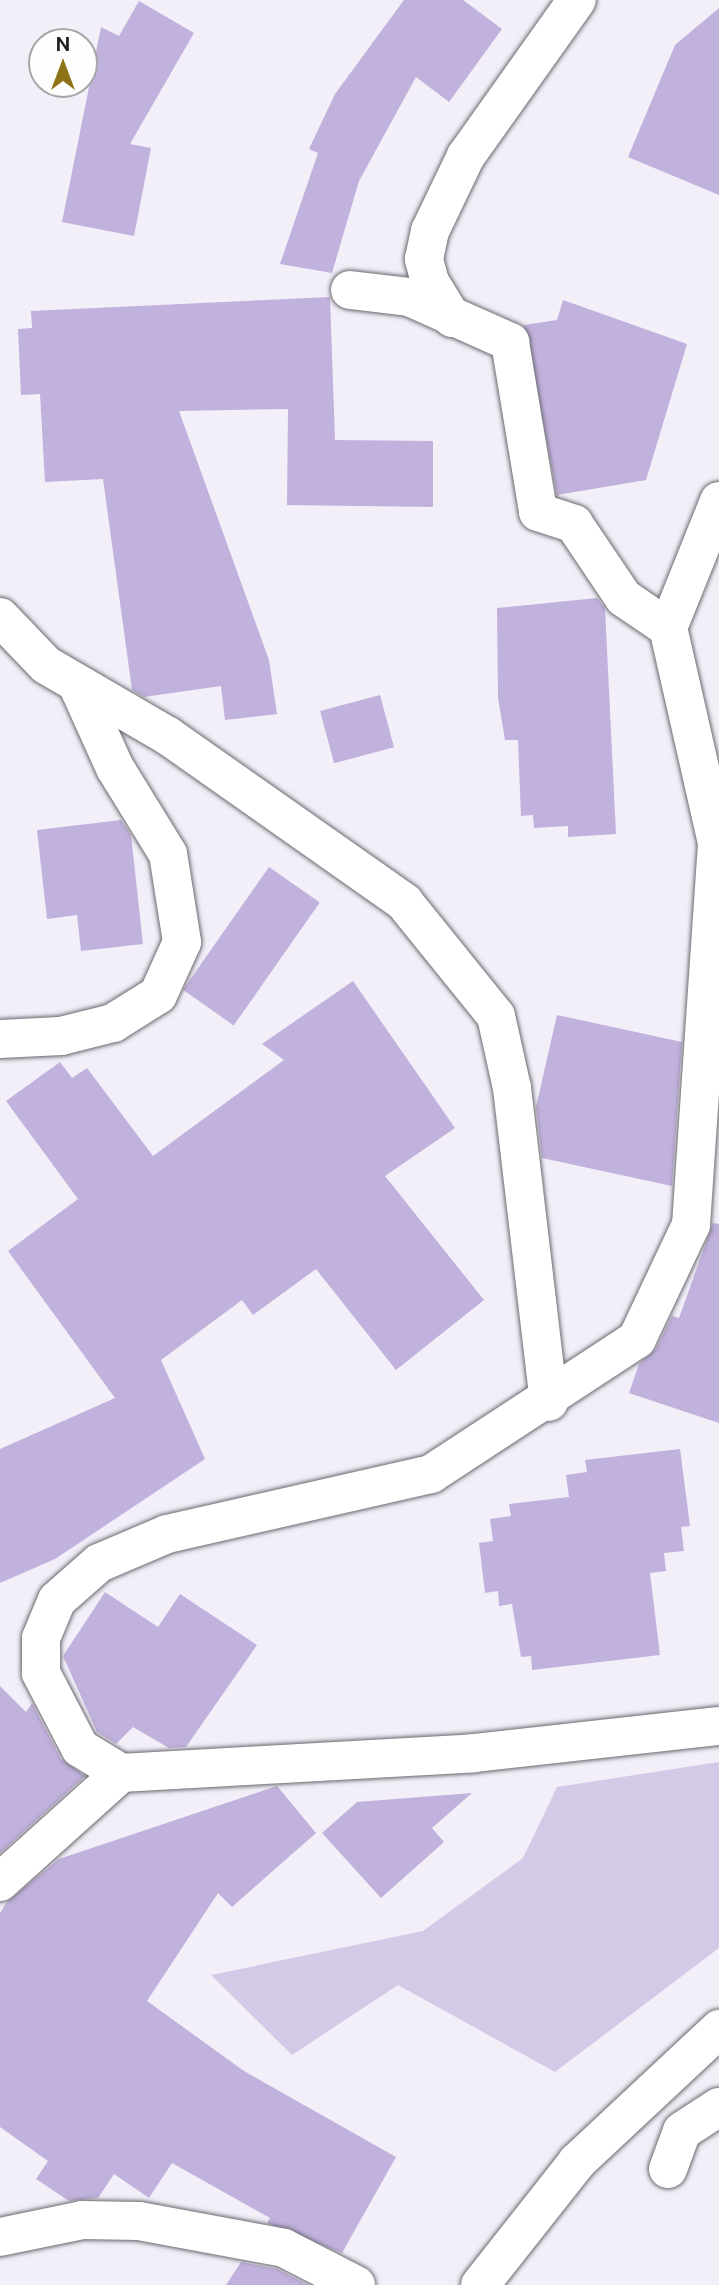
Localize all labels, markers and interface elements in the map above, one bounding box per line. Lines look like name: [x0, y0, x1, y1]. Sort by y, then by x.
north arrow: [28, 28, 98, 98]
text: N: [56, 33, 70, 55]

